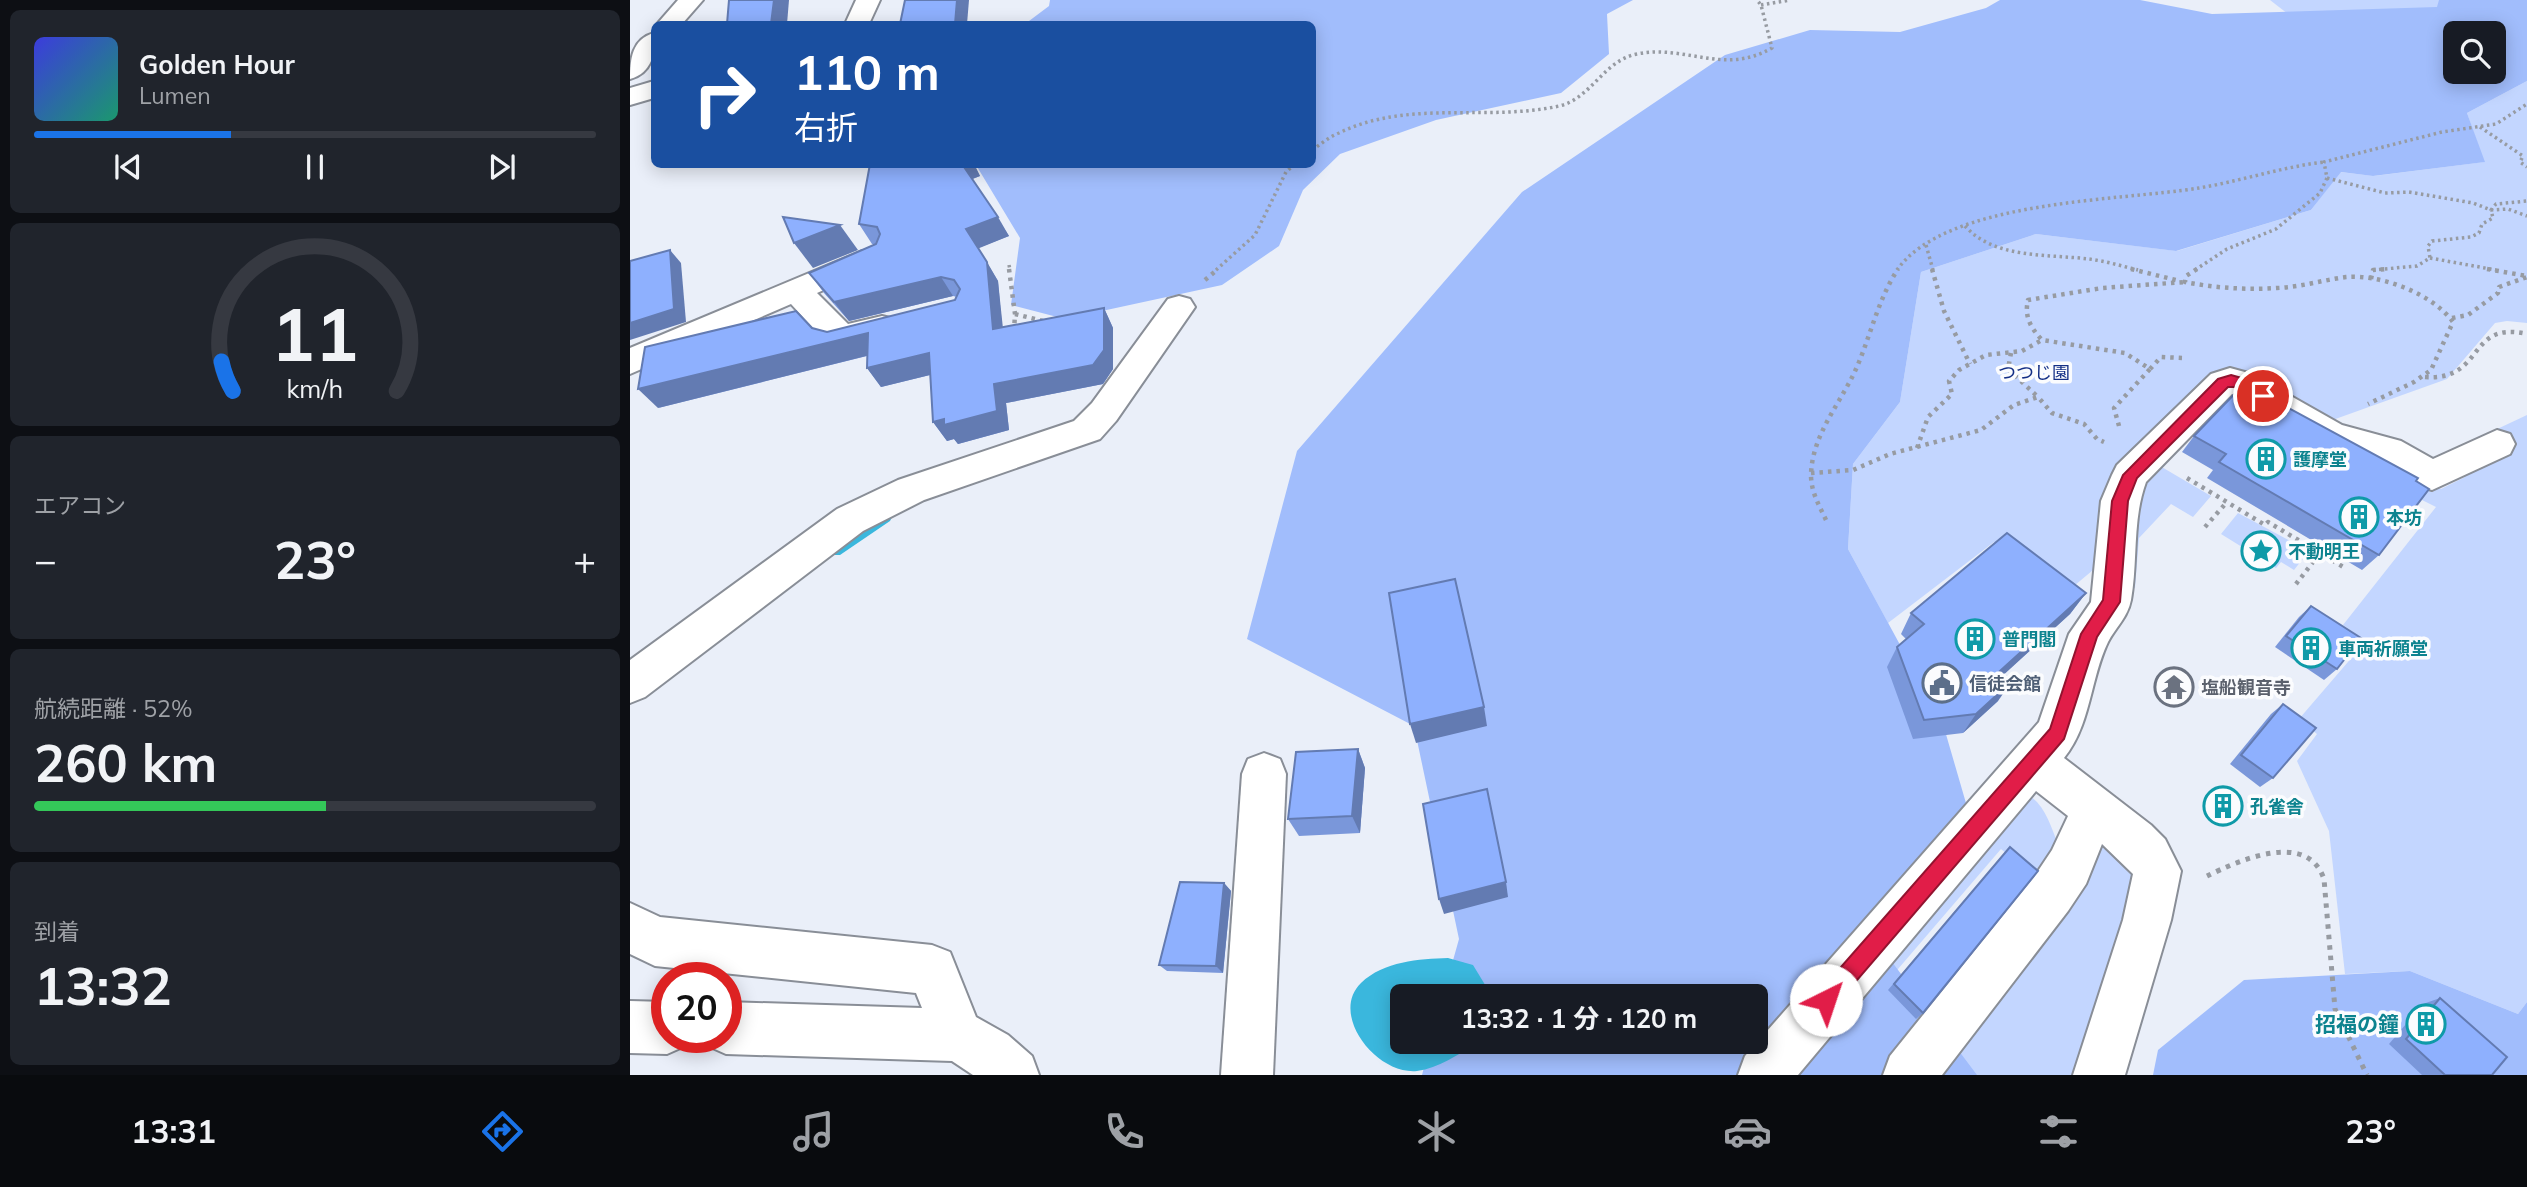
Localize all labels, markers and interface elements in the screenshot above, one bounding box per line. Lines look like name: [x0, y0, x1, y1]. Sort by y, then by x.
map controls: [2443, 21, 2506, 84]
button: search: [2443, 21, 2506, 84]
text: 110 m: [794, 41, 940, 102]
text: Golden Hour: [139, 48, 295, 81]
icon: right: [679, 49, 770, 140]
text: Lumen: [139, 81, 211, 110]
text: 右折: [794, 107, 858, 147]
icon: previous: [109, 148, 147, 186]
icon: pause: [296, 148, 334, 186]
icon: next: [483, 148, 521, 186]
text: 11: [271, 288, 359, 379]
park label: つつじ園: [1998, 361, 2070, 384]
pin: [2233, 366, 2293, 426]
text: km/h: [287, 372, 343, 403]
icon: arrive: [2244, 377, 2282, 415]
building icon: 護摩堂: [2245, 438, 2287, 480]
place label: 護摩堂: [2293, 448, 2347, 471]
text: エアコン: [34, 491, 126, 520]
building icon: 本坊: [2338, 496, 2380, 538]
place label: 本坊: [2386, 506, 2422, 529]
text: 23°: [274, 527, 356, 592]
place icon: 不動明王: [2240, 530, 2282, 572]
text: −: [34, 536, 57, 584]
text: +: [573, 536, 596, 584]
place label: 不動明王: [2288, 540, 2360, 563]
building icon: 普門閣: [1954, 618, 1996, 660]
building icon: 車両祈願堂: [2290, 627, 2332, 669]
place label: 普門閣: [2002, 628, 2056, 651]
place label: 車両祈願堂: [2338, 637, 2428, 660]
public building icon: 信徒会館: [1921, 662, 1963, 704]
temple icon: 塩船観音寺: [2153, 666, 2195, 708]
place label: 信徒会館: [1969, 672, 2041, 695]
place label: 塩船観音寺: [2201, 676, 2291, 699]
text: 航続距離 · 52%: [34, 694, 192, 723]
text: 260 km: [34, 730, 217, 795]
building icon: 孔雀舎: [2202, 785, 2244, 827]
place label: 孔雀舎: [2250, 795, 2304, 818]
text: 到着: [34, 917, 80, 946]
text: 13:32: [34, 953, 172, 1018]
speed limit sign: 20: [651, 962, 742, 1053]
position arrow: [1789, 963, 1863, 1037]
text: 13:32 · 1 分 · 120 m: [1461, 1002, 1697, 1035]
building icon: 招福の鐘: [2405, 1003, 2447, 1045]
place label: 招福の鐘: [2315, 1011, 2399, 1037]
icon: directions: [478, 1107, 527, 1156]
icon: music: [789, 1107, 838, 1156]
icon: phone: [1100, 1107, 1149, 1156]
icon: climate: [1412, 1107, 1461, 1156]
icon: car: [1723, 1107, 1772, 1156]
icon: filters: [2034, 1107, 2083, 1156]
text: 13:31: [131, 1111, 216, 1151]
text: 23°: [2345, 1111, 2396, 1151]

